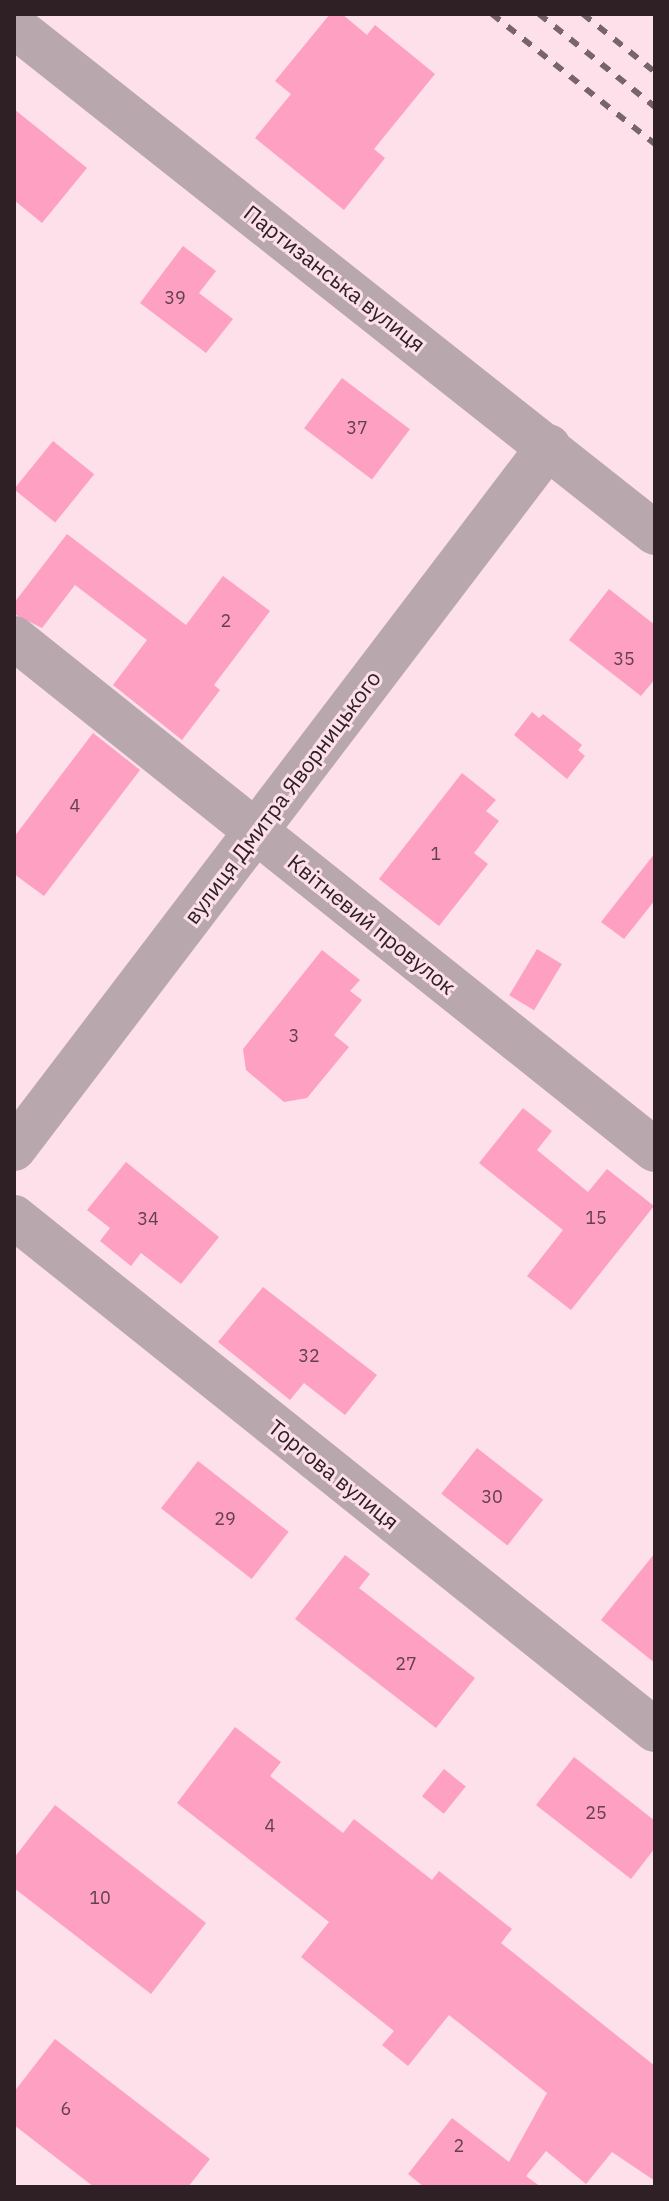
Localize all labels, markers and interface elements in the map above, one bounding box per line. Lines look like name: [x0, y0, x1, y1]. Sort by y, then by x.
street label: Партизанська вулиця: [239, 199, 431, 357]
house number: 39: [164, 287, 186, 309]
house number: 37: [346, 417, 368, 439]
house number: 2: [221, 610, 231, 632]
house number: 35: [613, 648, 635, 670]
street label: вулиця Дмитра Яворницького: [178, 665, 386, 929]
house number: 4: [70, 795, 80, 817]
house number: 1: [431, 843, 441, 865]
street label: Квітневий провулок: [283, 848, 461, 1000]
house number: 3: [289, 1025, 299, 1047]
house number: 15: [585, 1207, 607, 1229]
house number: 34: [137, 1208, 159, 1230]
house number: 32: [298, 1345, 320, 1367]
street label: Торгова вулиця: [264, 1413, 404, 1535]
house number: 30: [481, 1486, 503, 1508]
house number: 29: [214, 1508, 236, 1530]
house number: 27: [395, 1653, 417, 1675]
house number: 25: [585, 1802, 607, 1824]
house number: 4: [265, 1815, 275, 1837]
house number: 10: [89, 1887, 111, 1909]
house number: 6: [61, 2098, 71, 2120]
house number: 2: [454, 2135, 464, 2157]

